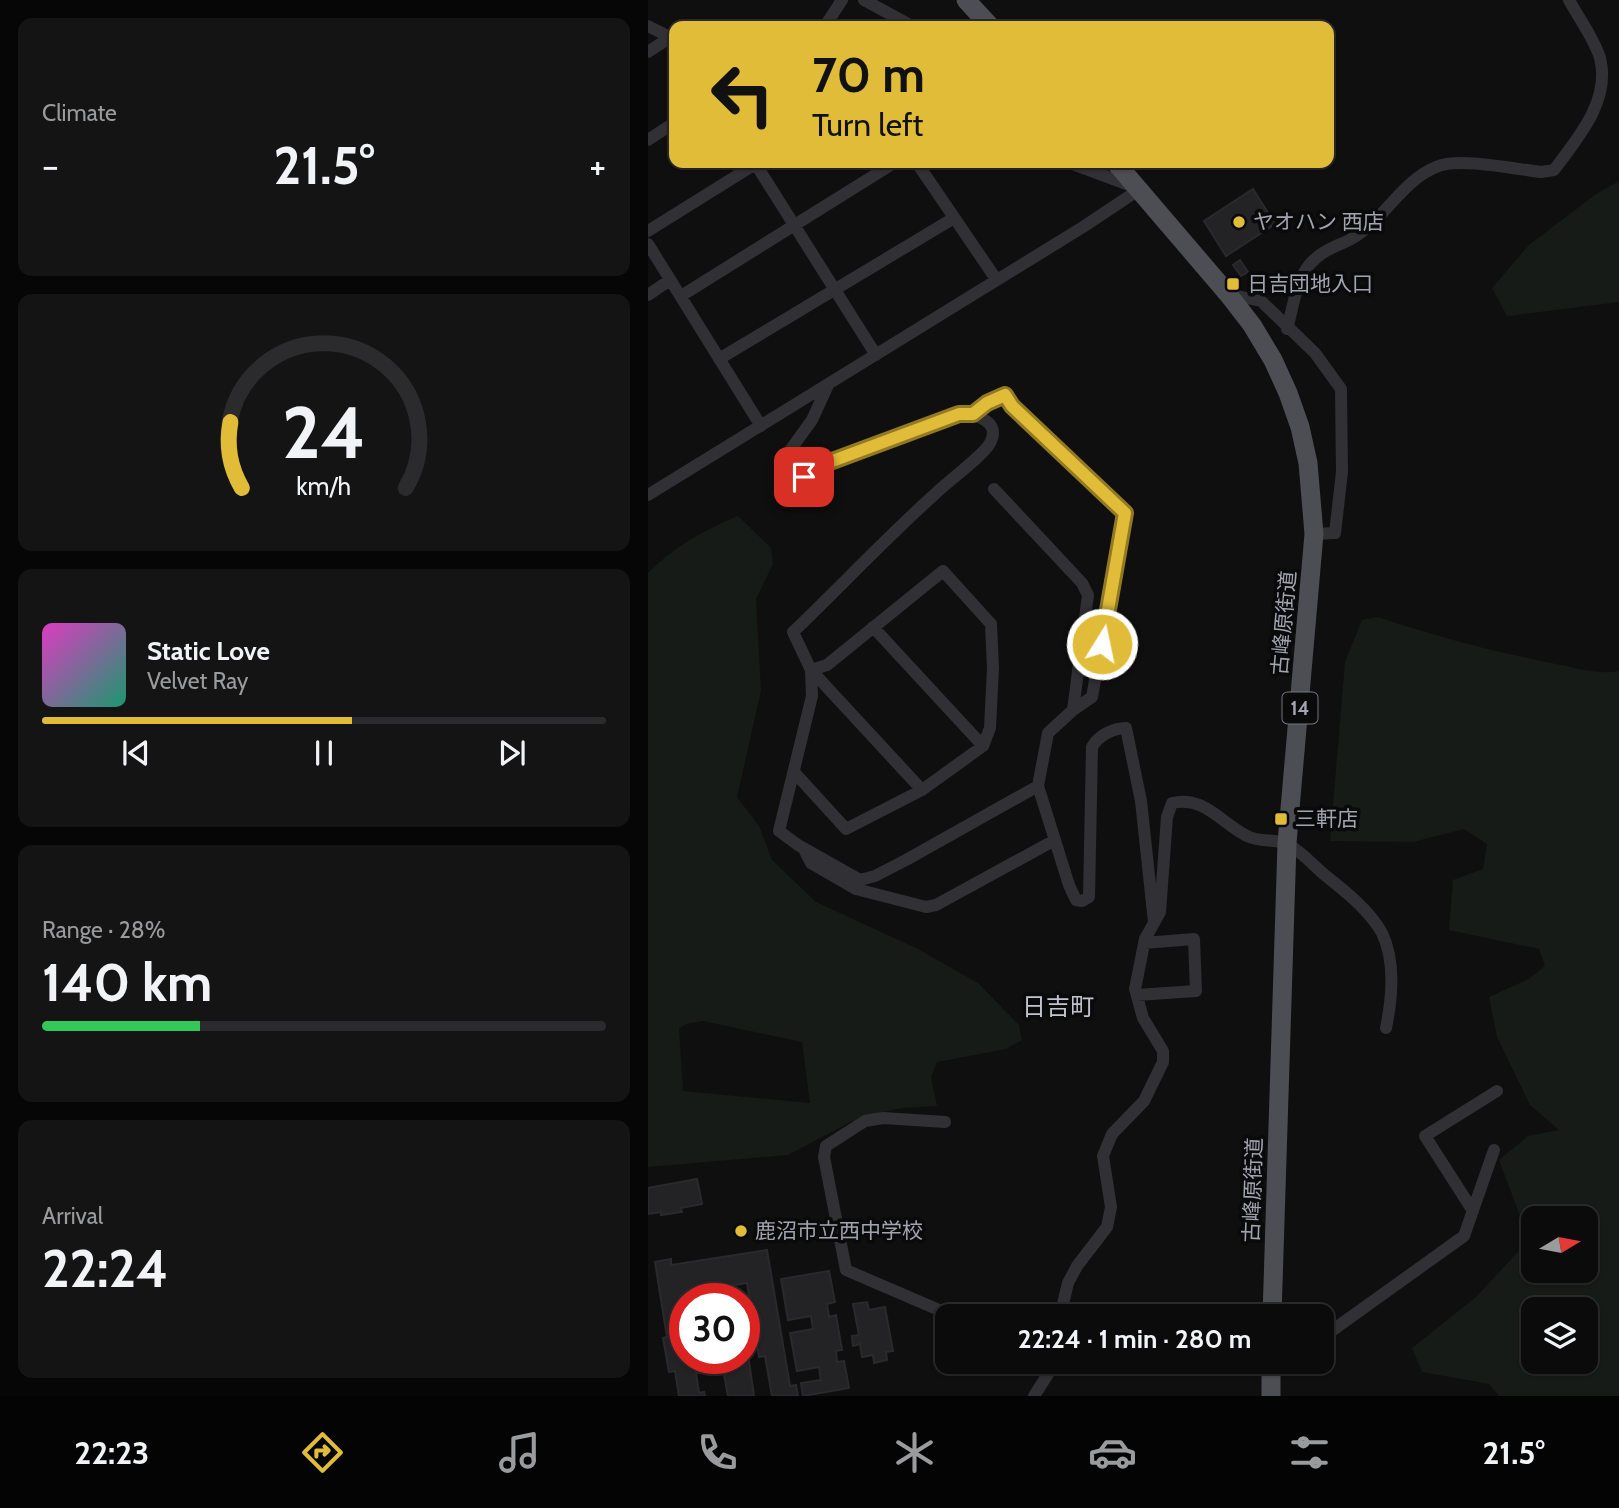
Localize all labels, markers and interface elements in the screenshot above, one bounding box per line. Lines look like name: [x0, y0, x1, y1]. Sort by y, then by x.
text: 70 m: [812, 45, 925, 104]
icon: left: [697, 49, 788, 140]
text: Climate: [42, 99, 117, 127]
text: Turn left: [812, 105, 923, 144]
text: 21.5°: [273, 134, 375, 197]
text: −: [42, 142, 59, 189]
text: +: [589, 142, 606, 189]
place label: ヤオハン 西店: [1253, 209, 1384, 234]
marker: ヤオハン 西店: [1231, 214, 1247, 230]
place label: 日吉団地入口: [1247, 271, 1373, 296]
marker: 日吉団地入口: [1225, 276, 1241, 292]
text: 24: [282, 389, 366, 477]
pin: [774, 447, 834, 507]
icon: arrive: [785, 458, 823, 496]
text: km/h: [297, 471, 351, 501]
street label: 古峰原街道: [1266, 570, 1301, 676]
position arrow: [1065, 607, 1139, 681]
text: Static Love: [147, 635, 270, 667]
text: Velvet Ray: [147, 667, 248, 695]
road number: 14: [1282, 692, 1318, 723]
icon: previous: [117, 734, 155, 772]
icon: pause: [305, 734, 343, 772]
icon: next: [493, 734, 531, 772]
place label: 三軒店: [1295, 806, 1358, 831]
marker: 三軒店: [1273, 811, 1289, 827]
text: Range · 28%: [42, 916, 165, 944]
text: 140 km: [42, 951, 212, 1014]
district label: 日吉町: [1022, 992, 1094, 1021]
street label: 古峰原街道: [1238, 1137, 1267, 1243]
text: Arrival: [42, 1202, 103, 1230]
north arrow: [1521, 1206, 1598, 1283]
map controls: [1521, 1206, 1598, 1374]
place label: 鹿沼市立西中学校: [755, 1218, 923, 1243]
marker: 鹿沼市立西中学校: [733, 1223, 749, 1239]
text: 22:24: [42, 1237, 168, 1300]
speed limit sign: 30: [669, 1283, 760, 1374]
button: layers: [1521, 1297, 1598, 1374]
text: 22:24 · 1 min · 280 m: [1018, 1323, 1251, 1355]
icon: directions: [298, 1428, 347, 1477]
icon: music: [495, 1428, 544, 1477]
icon: phone: [693, 1428, 742, 1477]
icon: climate: [890, 1428, 939, 1477]
icon: car: [1088, 1428, 1137, 1477]
icon: filters: [1285, 1428, 1334, 1477]
text: 22:23: [74, 1433, 149, 1472]
text: 21.5°: [1482, 1433, 1545, 1472]

